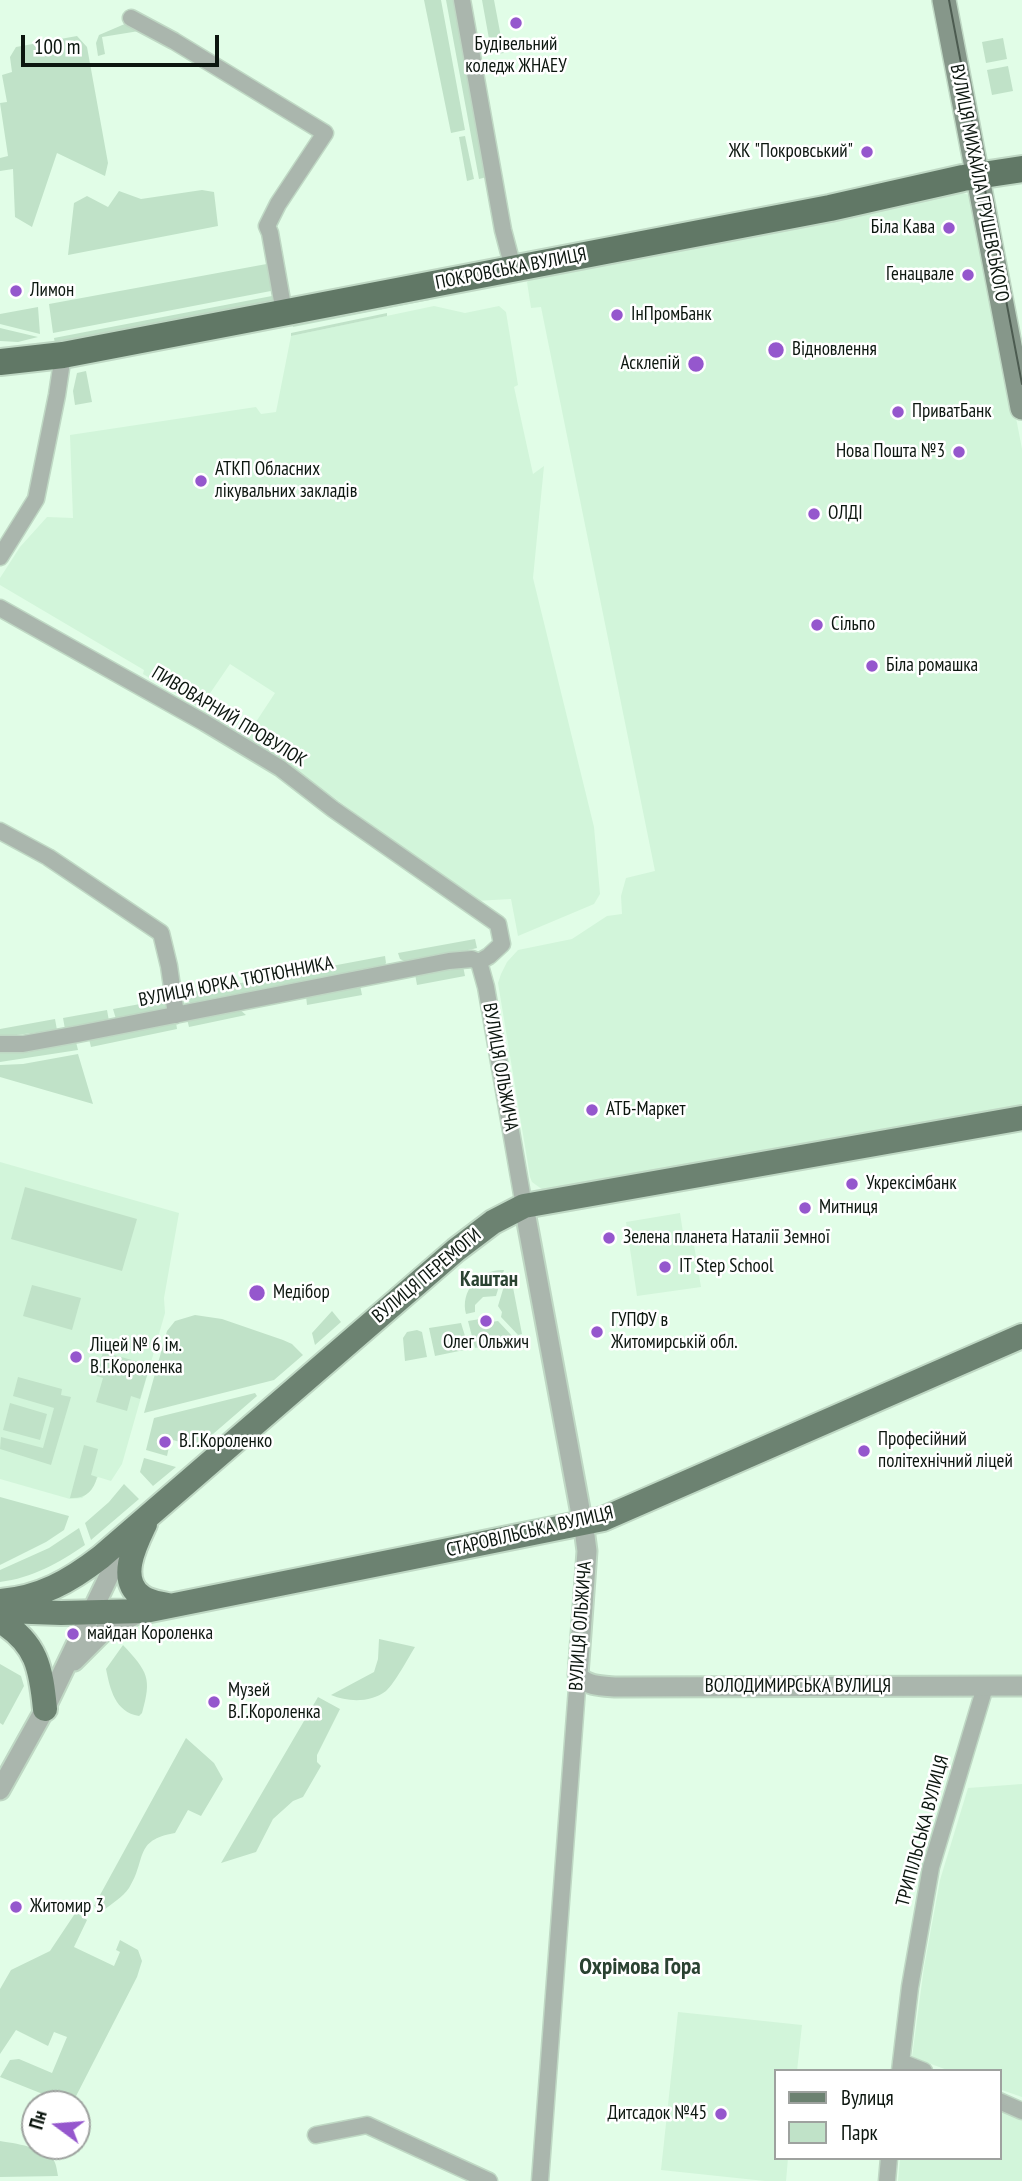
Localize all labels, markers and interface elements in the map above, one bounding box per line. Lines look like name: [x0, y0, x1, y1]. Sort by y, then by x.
marker: Будівельний коледж ЖНАЕУ: [508, 15, 524, 31]
scale bar: [24, 21, 222, 65]
text: 100 m: [34, 33, 80, 60]
place label: Будівельний коледж ЖНАЕУ: [465, 34, 567, 78]
street label: ВУЛИЦЯ МИХАЙЛА ГРУШЕВСЬКОГО: [945, 62, 1013, 304]
place label: ЖК "Покровський": [729, 141, 853, 163]
marker: ЖК "Покровський": [859, 144, 875, 160]
place label: Біла Кава: [871, 217, 935, 239]
marker: Біла Кава: [941, 220, 957, 236]
street label: ПОКРОВСЬКА ВУЛИЦЯ: [433, 243, 589, 295]
place label: Генацвале: [886, 264, 954, 286]
marker: Генацвале: [960, 267, 976, 283]
place label: Лимон: [30, 280, 74, 302]
marker: Лимон: [8, 283, 24, 299]
place label: ІнПромБанк: [631, 304, 712, 326]
marker: ІнПромБанк: [609, 307, 625, 323]
place label: Відновлення: [792, 339, 877, 361]
marker: Відновлення: [766, 340, 786, 360]
place label: Асклепій: [621, 353, 680, 375]
marker: Асклепій: [686, 354, 706, 374]
place label: ПриватБанк: [912, 401, 992, 423]
marker: ПриватБанк: [890, 404, 906, 420]
place label: Нова Пошта №3: [836, 441, 945, 463]
marker: Нова Пошта №3: [951, 444, 967, 460]
place label: АТКП Обласних лікувальних закладів: [215, 459, 357, 503]
marker: АТКП Обласних лікувальних закладів: [193, 473, 209, 489]
place label: ОЛДІ: [828, 503, 863, 525]
marker: ОЛДІ: [806, 506, 822, 522]
place label: Сільпо: [831, 614, 875, 636]
marker: Сільпо: [809, 617, 825, 633]
place label: Біла ромашка: [886, 655, 978, 677]
marker: Біла ромашка: [864, 658, 880, 674]
street label: ПИВОВАРНИЙ ПРОВУЛОК: [147, 662, 311, 772]
street label: ВУЛИЦЯ ЮРКА ТЮТЮННИКА: [137, 952, 335, 1012]
street label: ВУЛИЦЯ ОЛЬЖИЧА: [477, 1001, 523, 1133]
place label: АТБ-Маркет: [606, 1099, 686, 1121]
marker: АТБ-Маркет: [584, 1102, 600, 1118]
place label: Укрексімбанк: [866, 1173, 957, 1195]
marker: Укрексімбанк: [844, 1176, 860, 1192]
place label: Митниця: [819, 1197, 878, 1219]
marker: Митниця: [797, 1200, 813, 1216]
street label: ВУЛИЦЯ ПЕРЕМОГИ: [368, 1224, 486, 1328]
place label: Зелена планета Наталії Земної: [623, 1227, 830, 1249]
marker: Зелена планета Наталії Земної: [601, 1230, 617, 1246]
place label: IT Step School: [679, 1256, 773, 1278]
marker: IT Step School: [657, 1259, 673, 1275]
district label: Каштан: [460, 1267, 518, 1293]
place label: Медібор: [273, 1282, 330, 1304]
marker: Медібор: [247, 1283, 267, 1303]
place label: ГУПФУ в Житомирській обл.: [611, 1310, 738, 1354]
marker: Олег Ольжич: [478, 1313, 494, 1329]
marker: ГУПФУ в Житомирській обл.: [589, 1324, 605, 1340]
place label: Олег Ольжич: [443, 1332, 529, 1354]
place label: Ліцей № 6 ім. В.Г.Короленка: [90, 1335, 183, 1379]
marker: Ліцей № 6 ім. В.Г.Короленка: [68, 1349, 84, 1365]
place label: Професійний політехнічний ліцей: [878, 1429, 1013, 1473]
place label: В.Г.Короленко: [179, 1431, 272, 1453]
marker: В.Г.Короленко: [157, 1434, 173, 1450]
marker: Професійний політехнічний ліцей: [856, 1443, 872, 1459]
street label: СТАРОВІЛЬСЬКА ВУЛИЦЯ: [444, 1502, 616, 1562]
street label: ВУЛИЦЯ ОЛЬЖИЧА: [565, 1560, 597, 1692]
place label: майдан Короленка: [87, 1623, 213, 1645]
marker: майдан Короленка: [65, 1626, 81, 1642]
street label: ВОЛОДИМИРСЬКА ВУЛИЦЯ: [705, 1676, 891, 1698]
place label: Музей В.Г.Короленка: [228, 1680, 321, 1724]
marker: Музей В.Г.Короленка: [206, 1694, 222, 1710]
street label: ТРИПІЛЬСЬКА ВУЛИЦЯ: [892, 1753, 954, 1909]
place label: Житомир 3: [30, 1896, 104, 1918]
marker: Житомир 3: [8, 1899, 24, 1915]
district label: Охрімова Гора: [579, 1953, 701, 1981]
legend: [774, 2069, 1001, 2160]
text: Вулиця: [841, 2084, 894, 2111]
north arrow: [21, 2090, 91, 2160]
place label: Дитсадок №45: [607, 2103, 707, 2125]
marker: Дитсадок №45: [713, 2106, 729, 2122]
text: Пн: [24, 2108, 52, 2132]
text: Парк: [841, 2119, 878, 2146]

